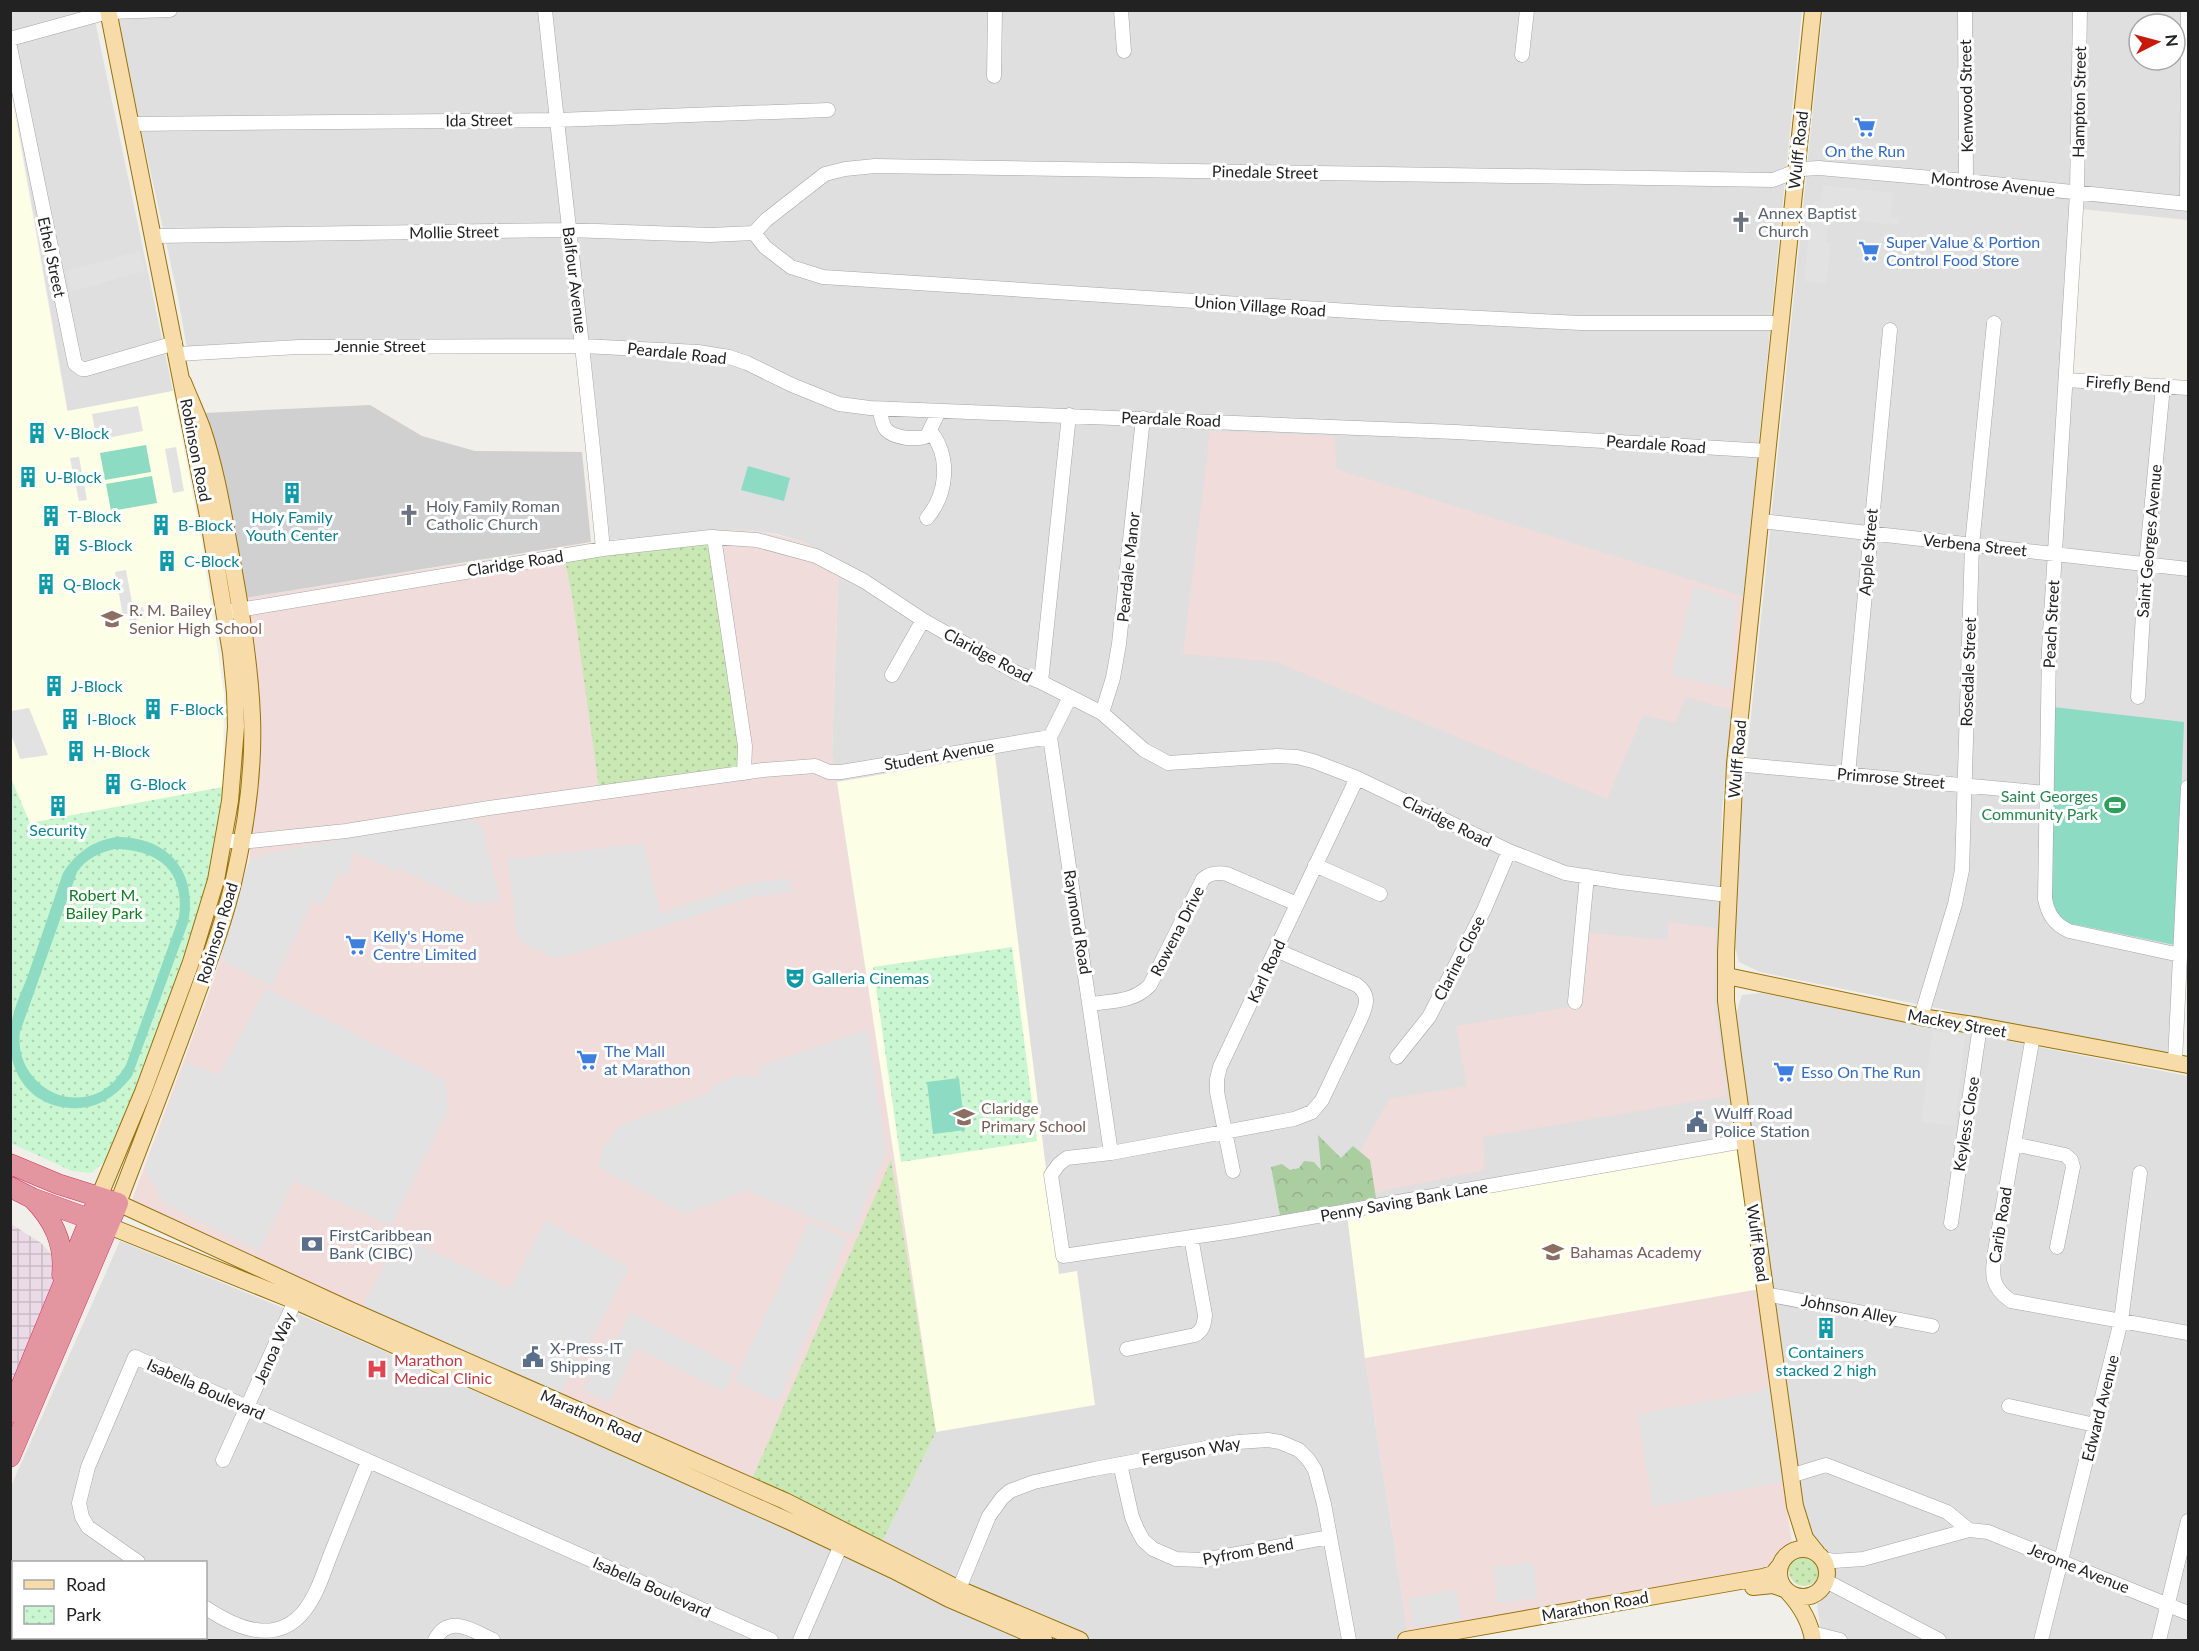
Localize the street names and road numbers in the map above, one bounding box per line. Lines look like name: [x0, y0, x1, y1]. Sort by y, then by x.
street label: Kenwood Street: [1955, 39, 1976, 153]
street label: Hampton Street: [2068, 46, 2089, 158]
street label: Ida Street: [445, 109, 513, 130]
street label: Wulff Road: [1784, 110, 1811, 190]
street label: Pinedale Street: [1212, 161, 1318, 182]
street label: Montrose Avenue: [1930, 168, 2056, 199]
street label: Ethel Street: [35, 215, 70, 299]
street label: Mollie Street: [409, 221, 499, 242]
street label: Balfour Avenue: [560, 226, 591, 334]
street label: Union Village Road: [1193, 291, 1327, 320]
street label: Jennie Street: [334, 336, 426, 355]
street label: Peardale Road: [626, 338, 728, 367]
street label: Firefly Bend: [2085, 371, 2171, 396]
street label: Robinson Road: [177, 397, 216, 503]
street label: Peardale Road: [1121, 407, 1221, 430]
street label: Peardale Road: [1606, 431, 1706, 456]
street label: Saint Georges Avenue: [2132, 463, 2165, 618]
street label: Apple Street: [1854, 507, 1881, 596]
street label: Peardale Manor: [1112, 511, 1143, 623]
street label: Verbena Street: [1922, 530, 2028, 559]
street label: Claridge Road: [465, 546, 564, 579]
street label: Peach Street: [2039, 579, 2062, 669]
street label: Rosedale Street: [1956, 617, 1979, 727]
street label: Claridge Road: [941, 623, 1036, 686]
street label: Wulff Road: [1724, 719, 1749, 799]
street label: Student Avenue: [882, 735, 995, 774]
street label: Primrose Street: [1836, 763, 1946, 792]
street label: Claridge Road: [1399, 791, 1495, 850]
street label: Raymond Road: [1061, 868, 1096, 976]
street label: Robinson Road: [192, 880, 241, 986]
street label: Rowena Drive: [1146, 883, 1207, 979]
street label: Clarine Close: [1429, 912, 1488, 1003]
street label: Karl Road: [1243, 936, 1288, 1005]
street label: Mackey Street: [1906, 1004, 2008, 1041]
street label: Keyless Close: [1949, 1075, 1982, 1173]
street label: Penny Saving Bank Lane: [1319, 1176, 1489, 1225]
street label: Carib Road: [1984, 1185, 2015, 1264]
street label: Wulff Road: [1744, 1203, 1773, 1283]
street label: Johnson Alley: [1800, 1290, 1899, 1327]
street label: Jenoa Way: [249, 1308, 298, 1387]
street label: Edward Avenue: [2077, 1353, 2122, 1463]
street label: Isabella Boulevard: [144, 1354, 268, 1423]
street label: Marathon Road: [538, 1385, 645, 1446]
street label: Ferguson Way: [1140, 1432, 1243, 1469]
street label: Pyfrom Bend: [1201, 1533, 1295, 1568]
street label: Jerome Avenue: [2026, 1539, 2133, 1597]
street label: Isabella Boulevard: [590, 1552, 714, 1621]
street label: Marathon Road: [1540, 1587, 1650, 1624]

